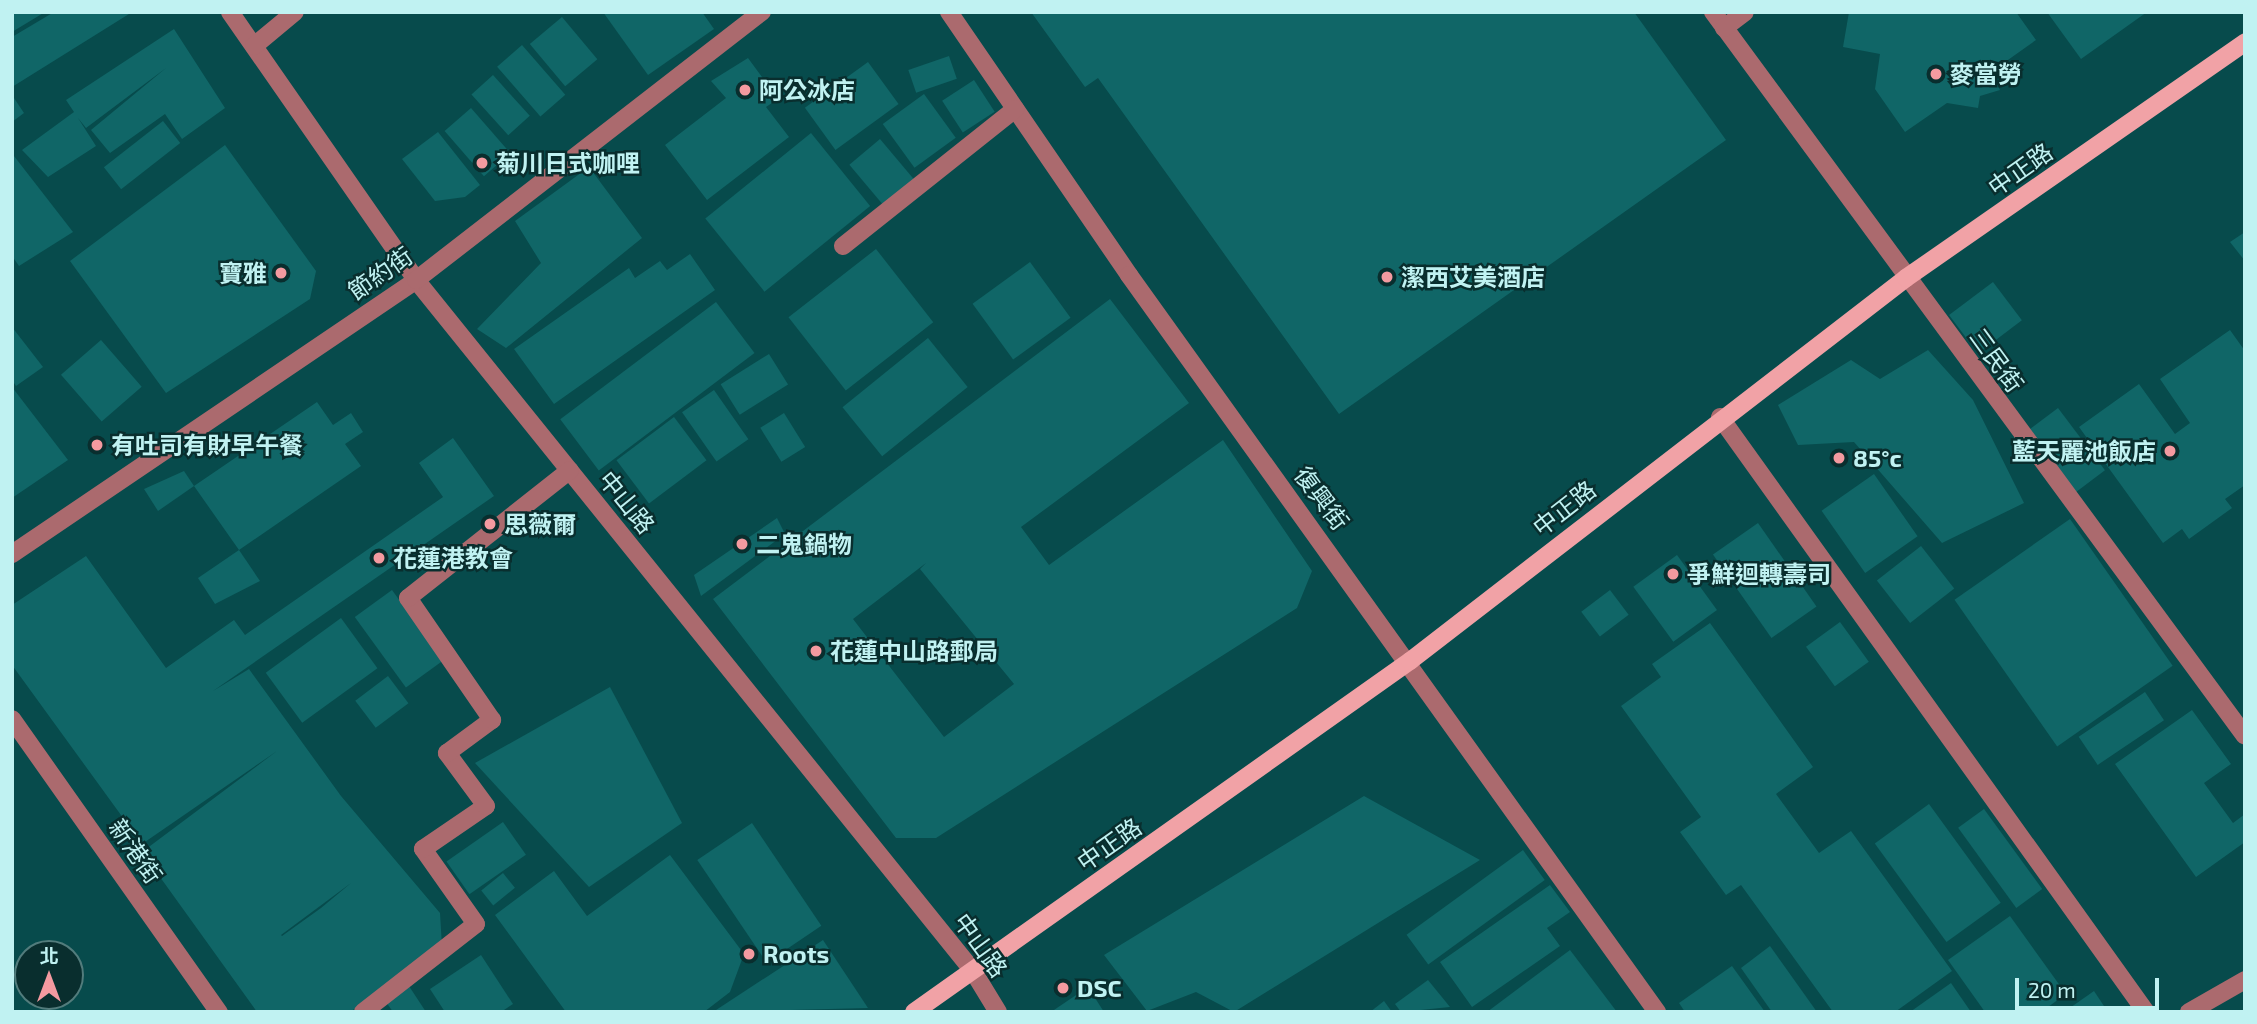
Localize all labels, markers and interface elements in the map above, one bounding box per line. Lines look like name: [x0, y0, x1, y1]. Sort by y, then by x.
place label: 麥當勞: [1950, 60, 2022, 88]
marker: 麥當勞: [1928, 66, 1944, 82]
place label: 阿公冰店: [759, 76, 855, 104]
marker: 阿公冰店: [737, 82, 753, 98]
street label: 中正路: [1982, 137, 2058, 201]
place label: 菊川日式咖哩: [496, 149, 640, 177]
marker: 菊川日式咖哩: [474, 155, 490, 171]
street label: 節約街: [342, 241, 418, 305]
place label: 寶雅: [219, 259, 267, 287]
place label: 潔西艾美酒店: [1401, 263, 1545, 291]
marker: 寶雅: [273, 265, 289, 281]
marker: 潔西艾美酒店: [1379, 269, 1395, 285]
street label: 三民街: [1964, 322, 2030, 398]
place label: 有吐司有財早午餐: [111, 431, 303, 459]
marker: 有吐司有財早午餐: [89, 437, 105, 453]
place label: 藍天麗池飯店: [2012, 437, 2156, 465]
marker: 藍天麗池飯店: [2162, 443, 2178, 459]
place label: 85°c: [1853, 444, 1902, 472]
marker: 85°c: [1831, 450, 1847, 466]
street label: 復興街: [1289, 461, 1355, 535]
street label: 中山路: [593, 465, 661, 539]
street label: 中正路: [1527, 474, 1601, 542]
place label: 思薇爾: [504, 510, 576, 538]
marker: 思薇爾: [482, 516, 498, 532]
place label: 二鬼鍋物: [756, 530, 852, 558]
marker: 二鬼鍋物: [734, 536, 750, 552]
place label: 花蓮港教會: [393, 544, 513, 572]
marker: 花蓮港教會: [371, 550, 387, 566]
place label: 爭鮮迴轉壽司: [1687, 560, 1831, 588]
marker: 爭鮮迴轉壽司: [1665, 566, 1681, 582]
place label: 花蓮中山路郵局: [830, 637, 998, 665]
marker: 花蓮中山路郵局: [808, 643, 824, 659]
street label: 中正路: [1071, 812, 1147, 876]
street label: 新港街: [104, 813, 168, 889]
street label: 中山路: [948, 907, 1014, 983]
north arrow: [14, 940, 84, 1010]
place label: Roots: [763, 940, 829, 968]
text: 北: [39, 944, 59, 967]
marker: Roots: [741, 946, 757, 962]
scale bar: [2019, 964, 2162, 1008]
place label: DSC: [1077, 974, 1122, 1002]
text: 20 m: [2028, 977, 2076, 1002]
marker: DSC: [1055, 980, 1071, 996]

